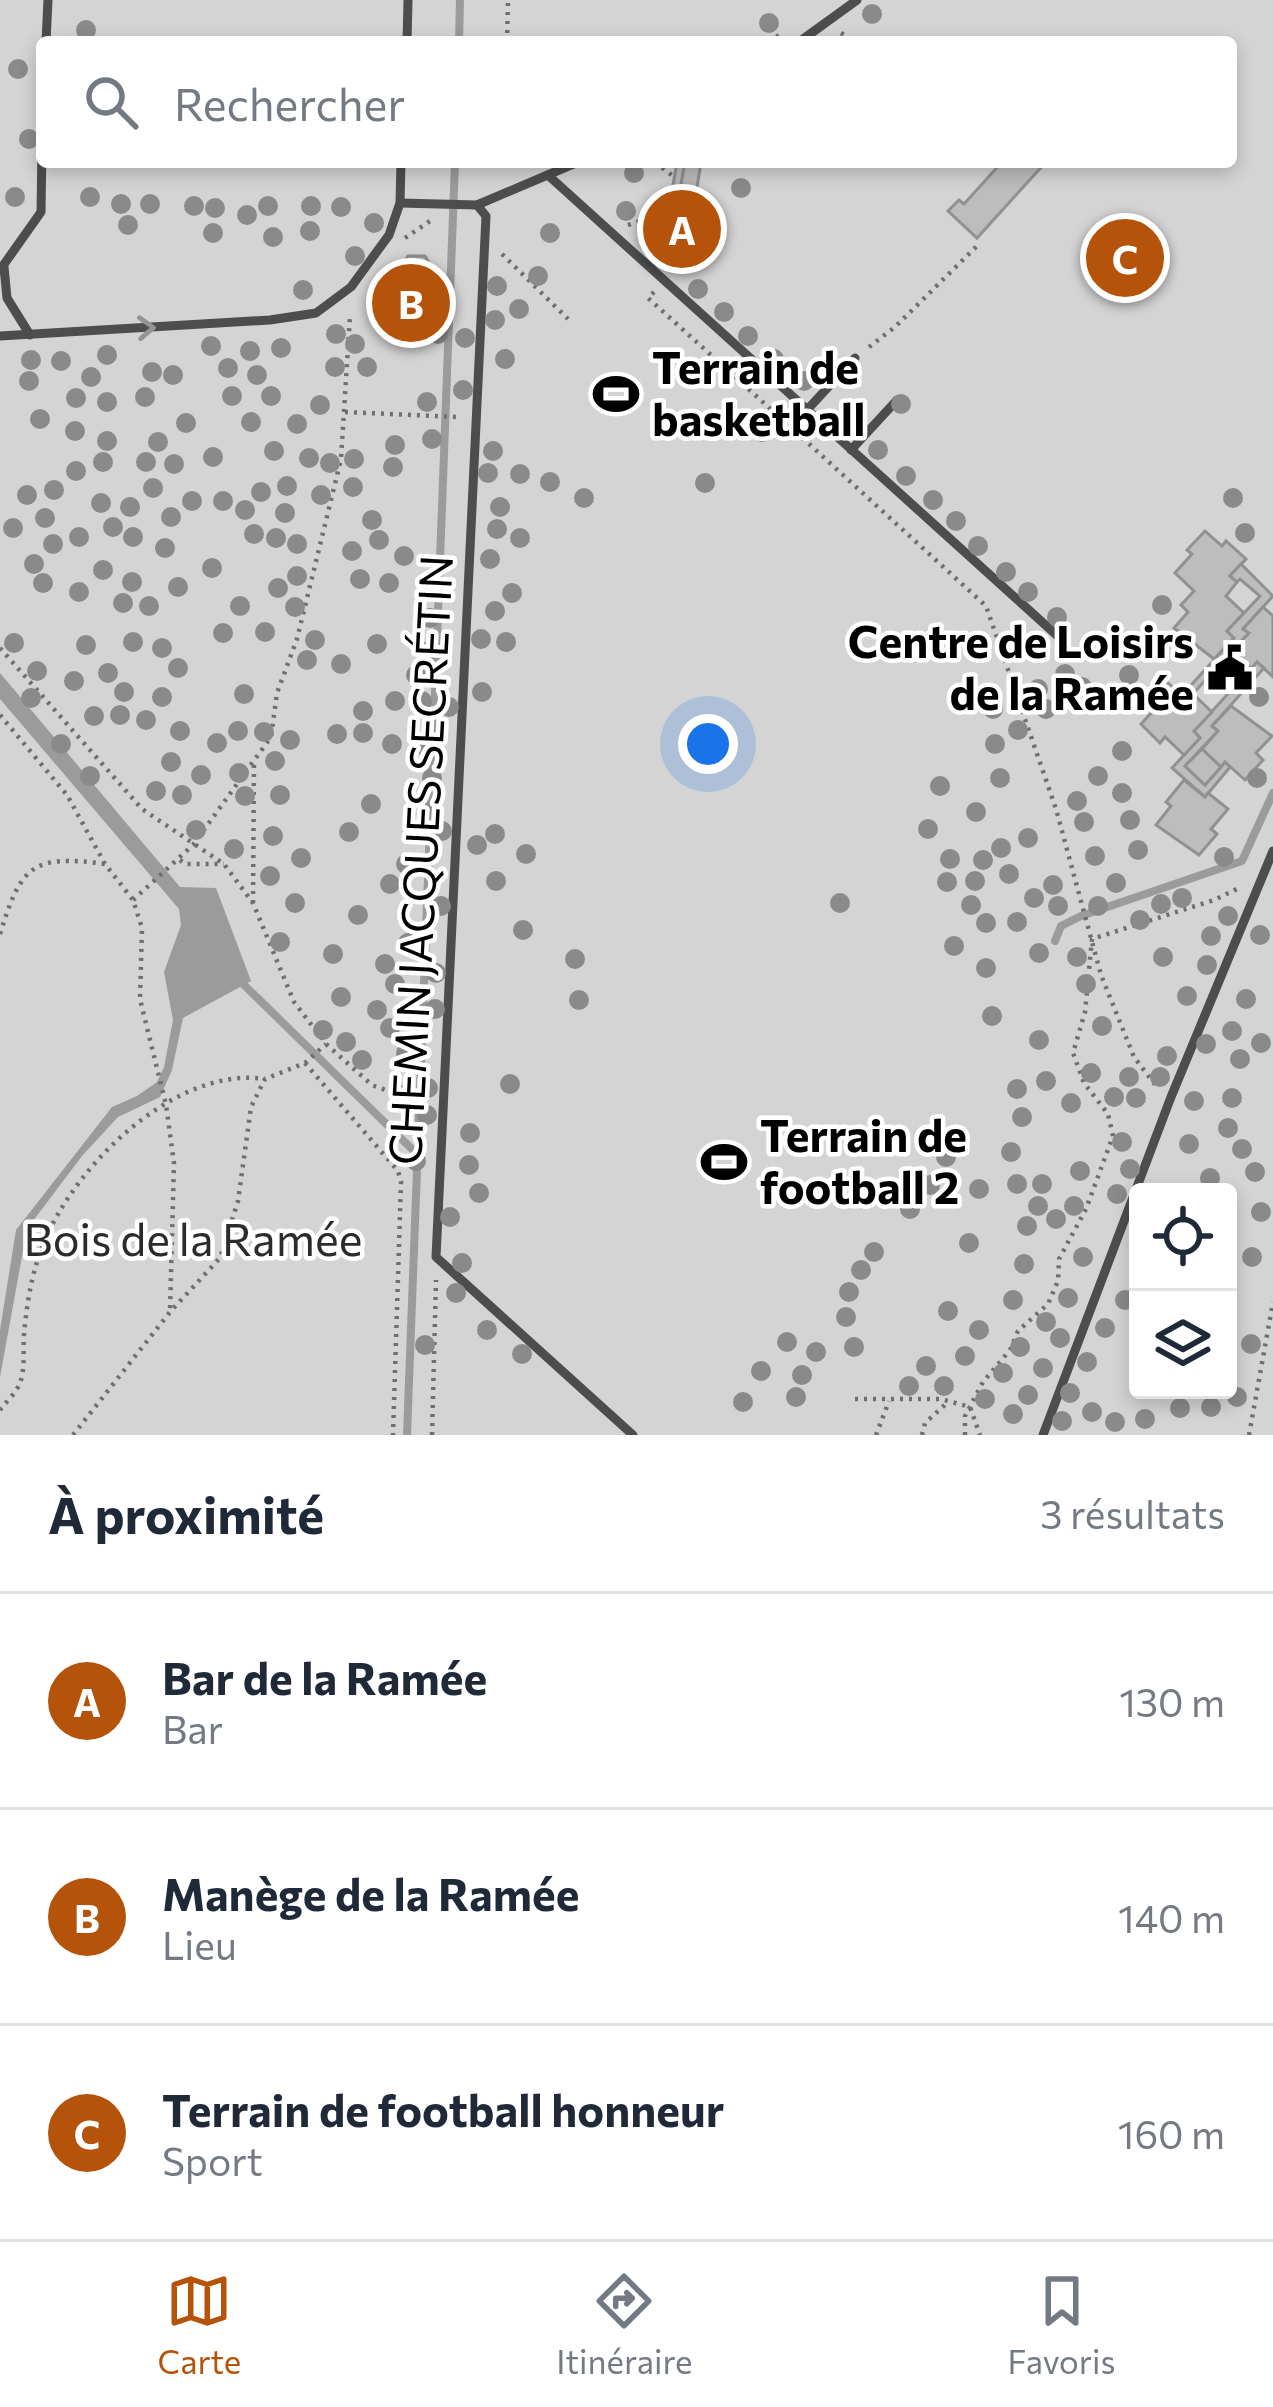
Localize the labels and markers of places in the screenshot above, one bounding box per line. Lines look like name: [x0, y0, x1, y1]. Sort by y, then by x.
pin: A: [643, 184, 721, 274]
pin: C: [1086, 213, 1164, 303]
pin: B: [372, 258, 450, 348]
place label: Terrain de basketball: [652, 338, 865, 445]
sports icon: Terrain de basketball: [591, 369, 641, 419]
place label: Centre de Loisirs de la Ramée: [848, 612, 1194, 719]
public building icon: Centre de Loisirs de la Ramée: [1205, 643, 1255, 693]
place label: Terrain de football 2: [760, 1106, 967, 1213]
sports icon: Terrain de football 2: [699, 1137, 749, 1187]

